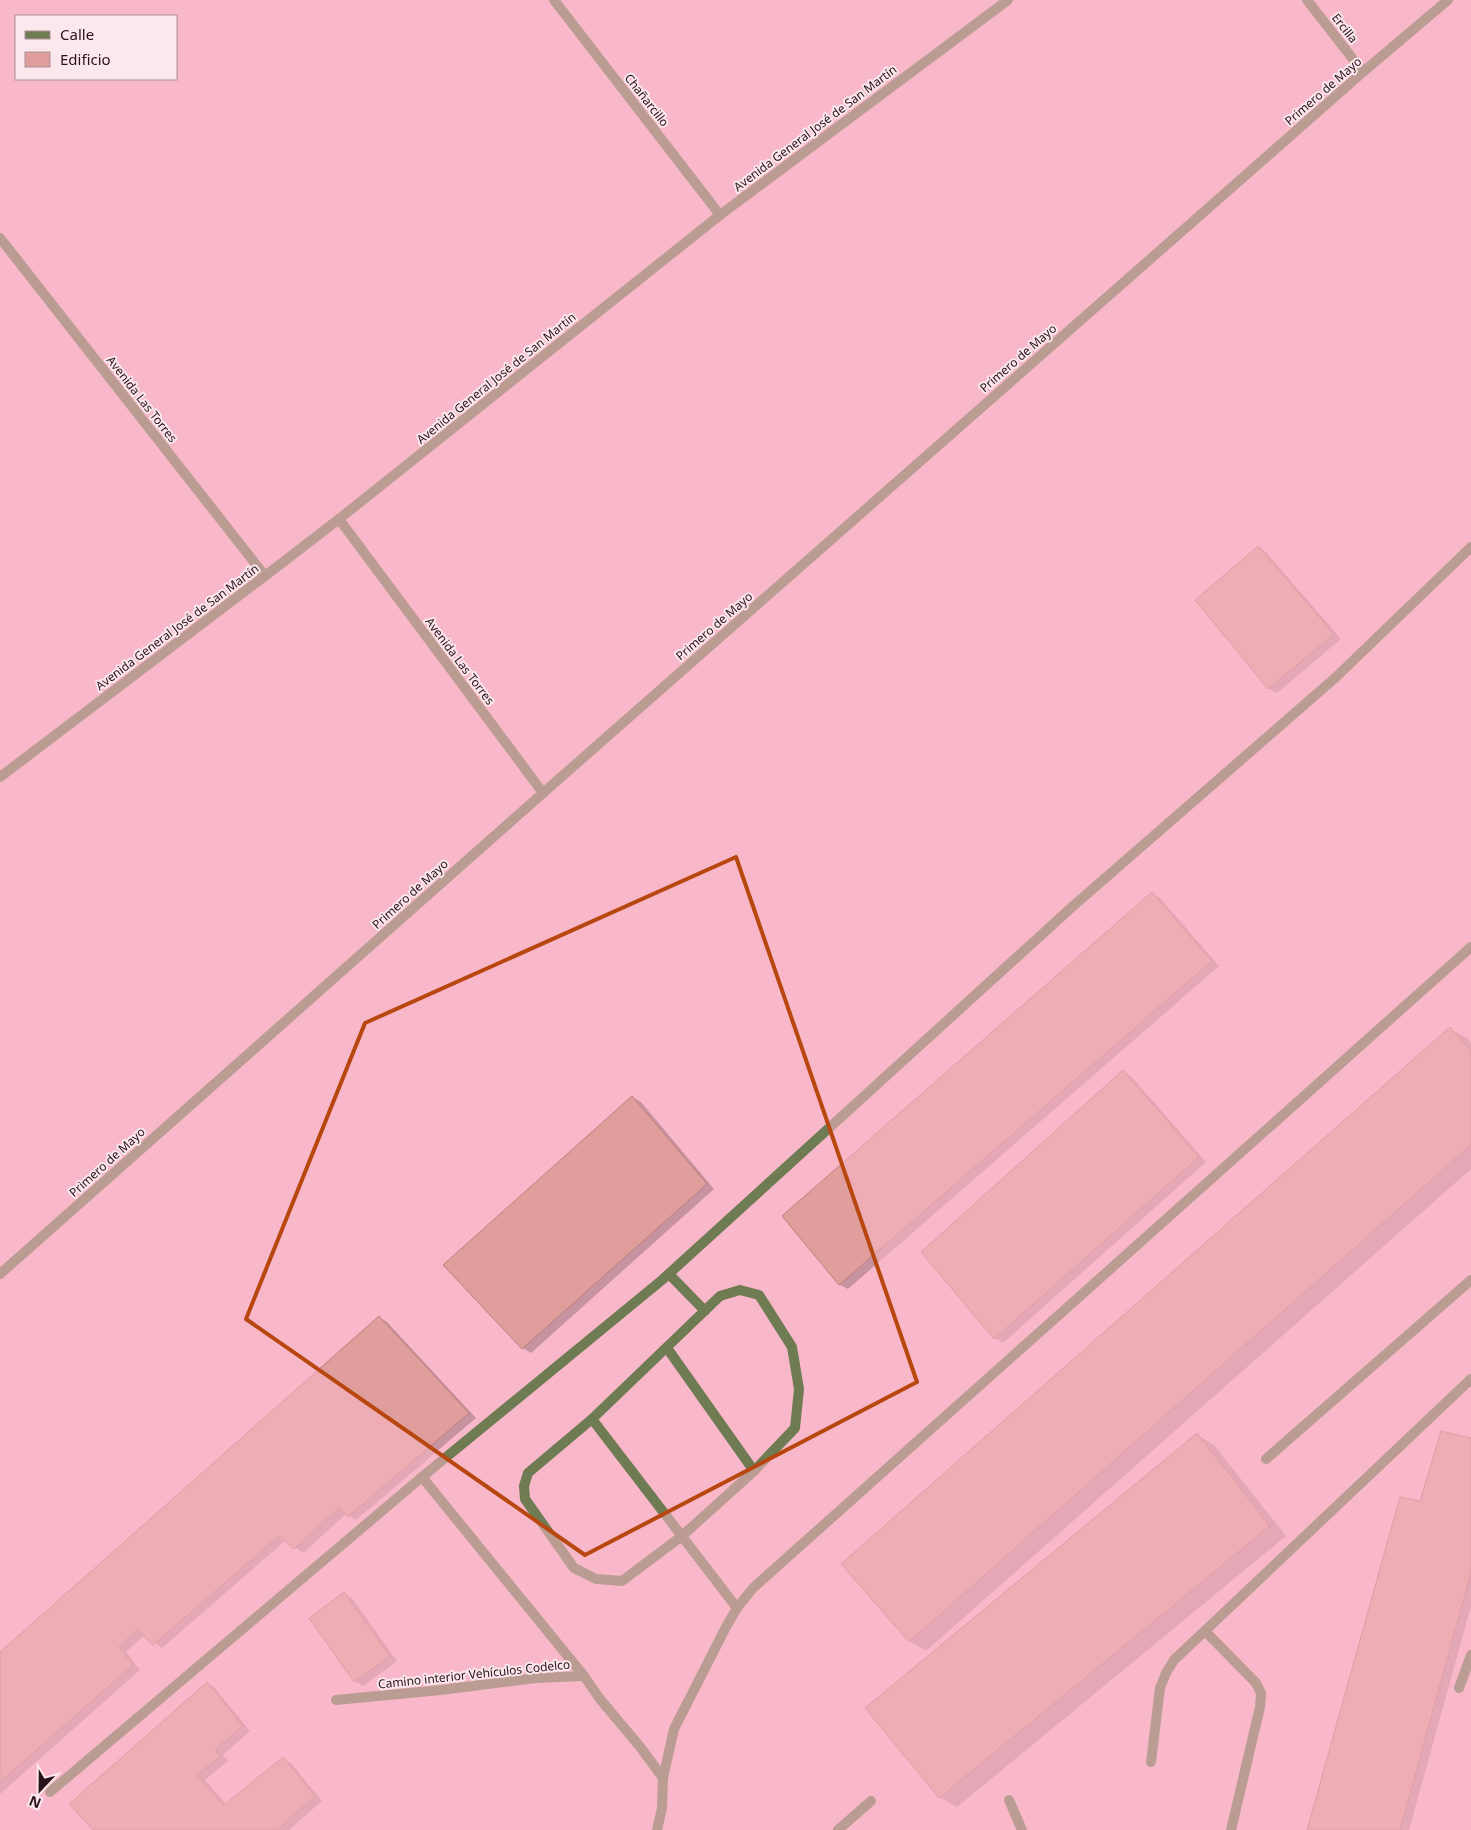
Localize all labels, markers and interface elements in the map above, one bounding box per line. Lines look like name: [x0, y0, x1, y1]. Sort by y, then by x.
street label: Ercilla: [1328, 10, 1362, 46]
legend: [15, 15, 178, 80]
text: Calle: [60, 24, 94, 44]
text: Edificio: [60, 49, 111, 69]
street label: Primero de Mayo: [1281, 53, 1365, 129]
street label: Avenida General José de San Martín: [730, 61, 900, 195]
street label: Chañarcillo: [621, 70, 673, 130]
street label: Avenida General José de San Martín: [413, 308, 579, 448]
street label: Primero de Mayo: [976, 320, 1060, 396]
street label: Avenida Las Torres: [103, 352, 181, 446]
street label: Avenida General José de San Martín: [92, 560, 262, 694]
street label: Primero de Mayo: [672, 588, 756, 664]
street label: Avenida Las Torres: [421, 614, 499, 708]
street label: Primero de Mayo: [368, 855, 452, 933]
street label: Primero de Mayo: [65, 1123, 149, 1201]
street label: Camino interior Vehículos Codelco: [377, 1655, 571, 1693]
north arrow: [15, 1765, 65, 1815]
text: N: [26, 1792, 44, 1813]

